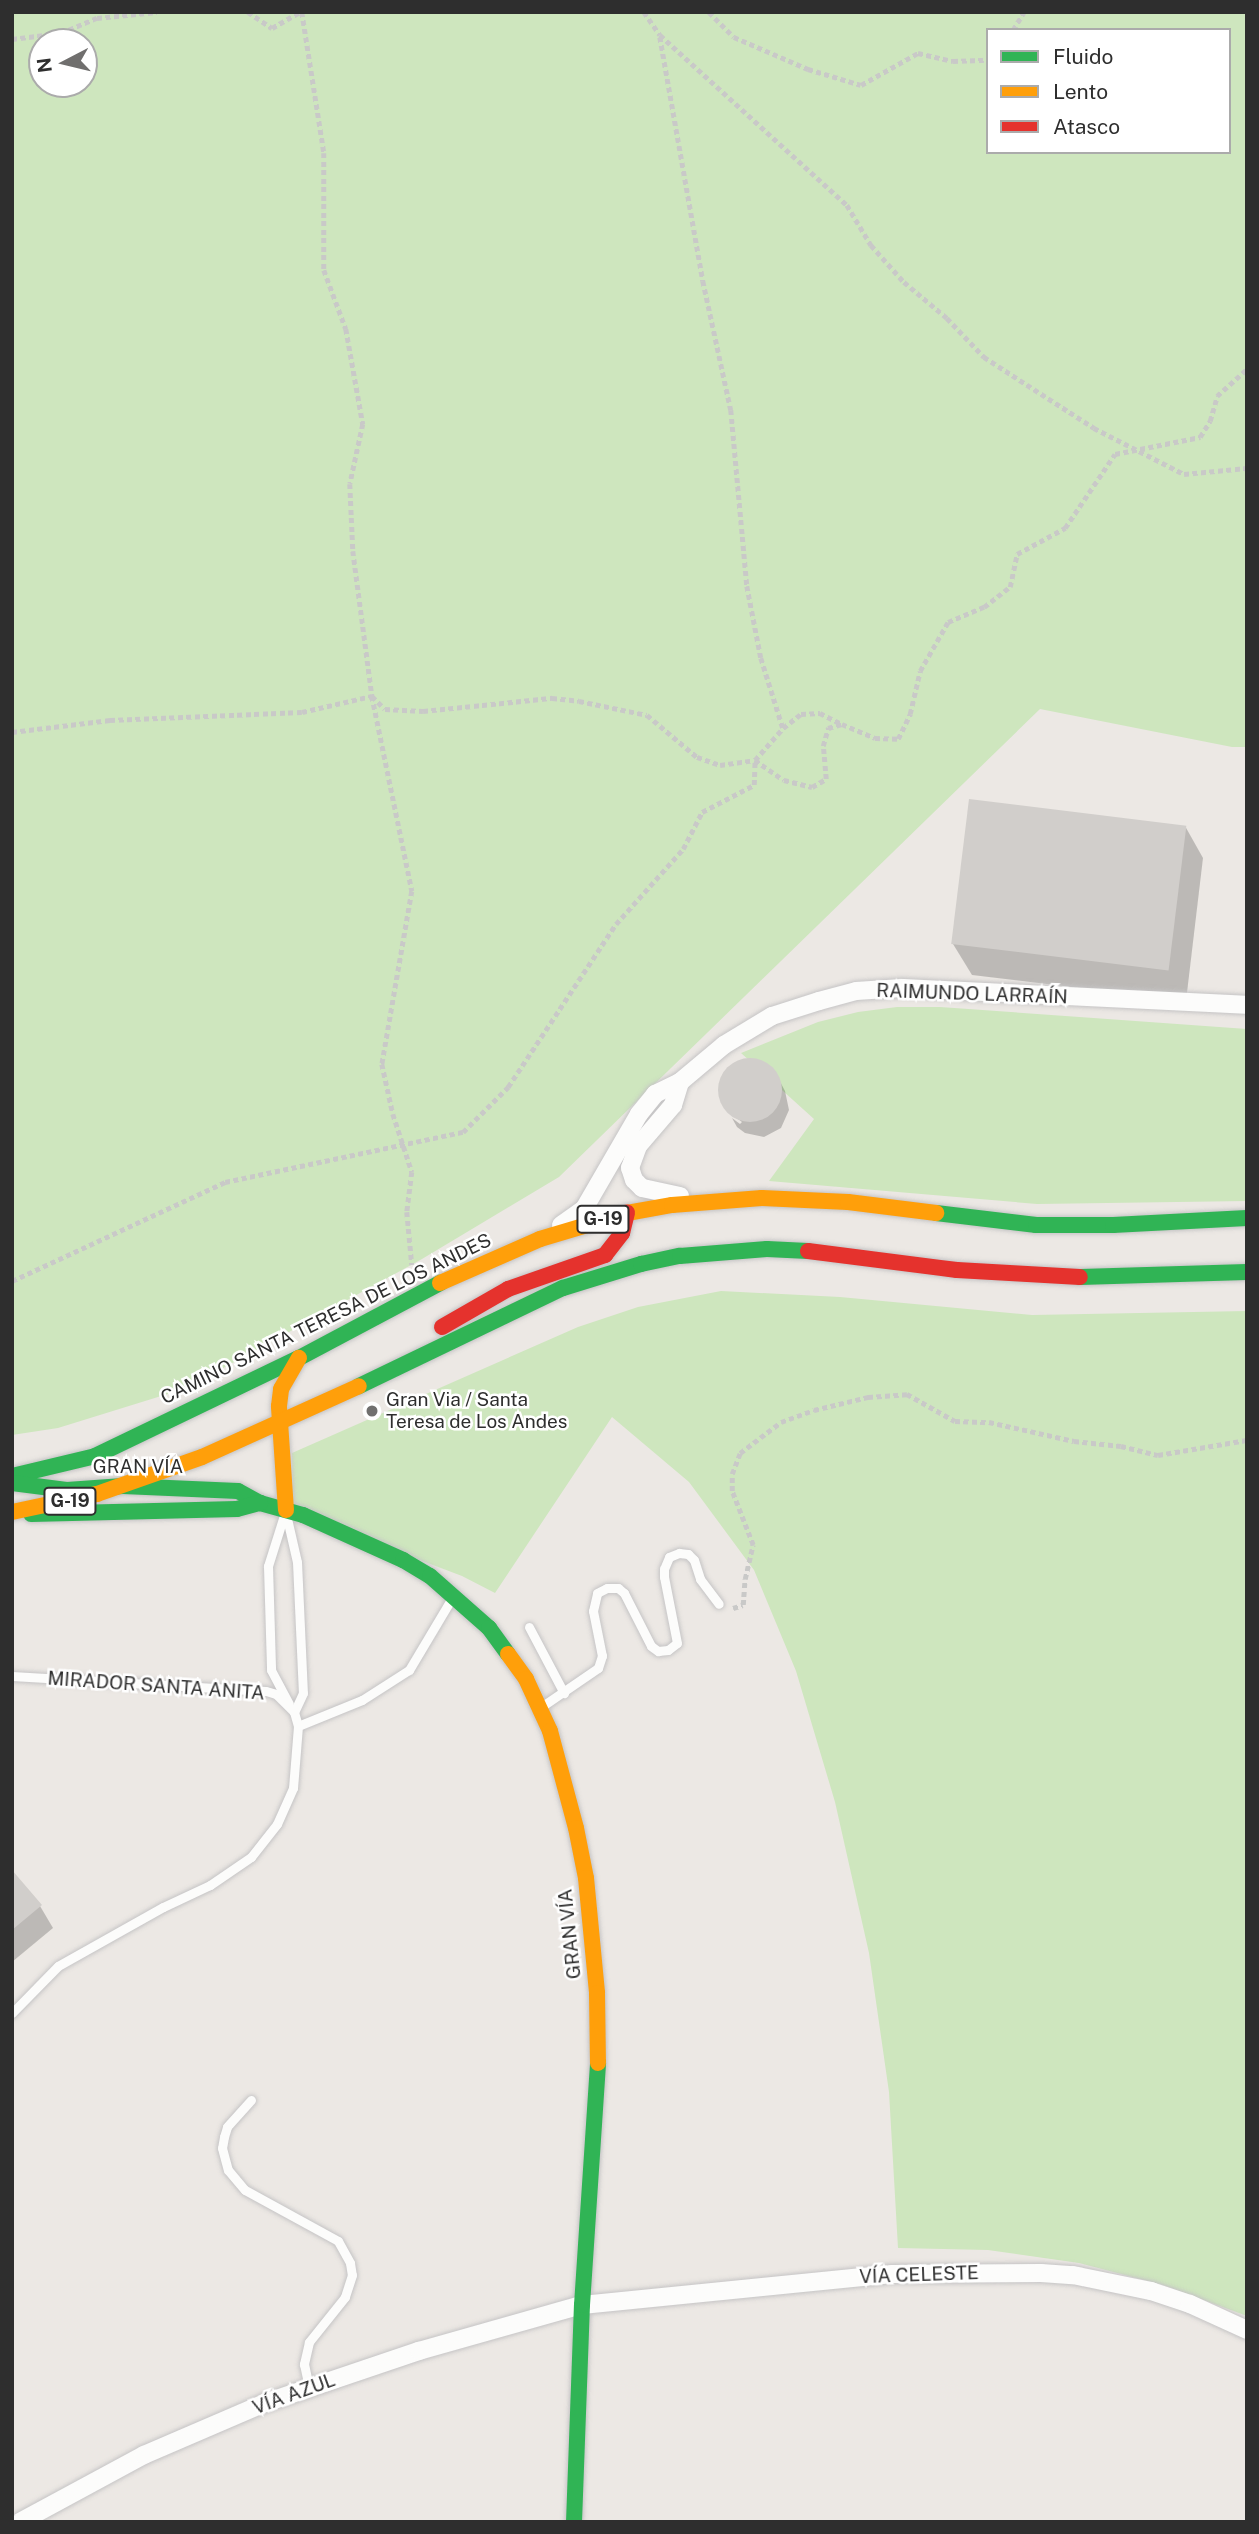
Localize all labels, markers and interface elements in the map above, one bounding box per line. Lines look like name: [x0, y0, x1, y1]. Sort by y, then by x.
north arrow: [28, 28, 98, 98]
legend: [986, 28, 1231, 154]
text: Fluido: [1053, 44, 1113, 69]
text: N: [32, 57, 56, 74]
text: Lento: [1053, 79, 1108, 104]
text: Atasco: [1053, 114, 1120, 139]
street label: RAIMUNDO LARRAÍN: [876, 979, 1068, 1009]
road number: G-19: [575, 1204, 631, 1234]
street label: CAMINO SANTA TERESA DE LOS ANDES: [157, 1229, 495, 1409]
place label: Gran Via / Santa Teresa de Los Andes: [386, 1389, 568, 1433]
marker: Gran Via / Santa Teresa de Los Andes: [364, 1403, 380, 1419]
street label: GRAN VÍA: [93, 1456, 183, 1478]
road number: G-19: [42, 1486, 98, 1516]
street label: MIRADOR SANTA ANITA: [47, 1667, 265, 1705]
street label: GRAN VÍA: [554, 1888, 586, 1980]
street label: VÍA CELESTE: [859, 2262, 979, 2288]
street label: VÍA AZUL: [250, 2369, 338, 2419]

